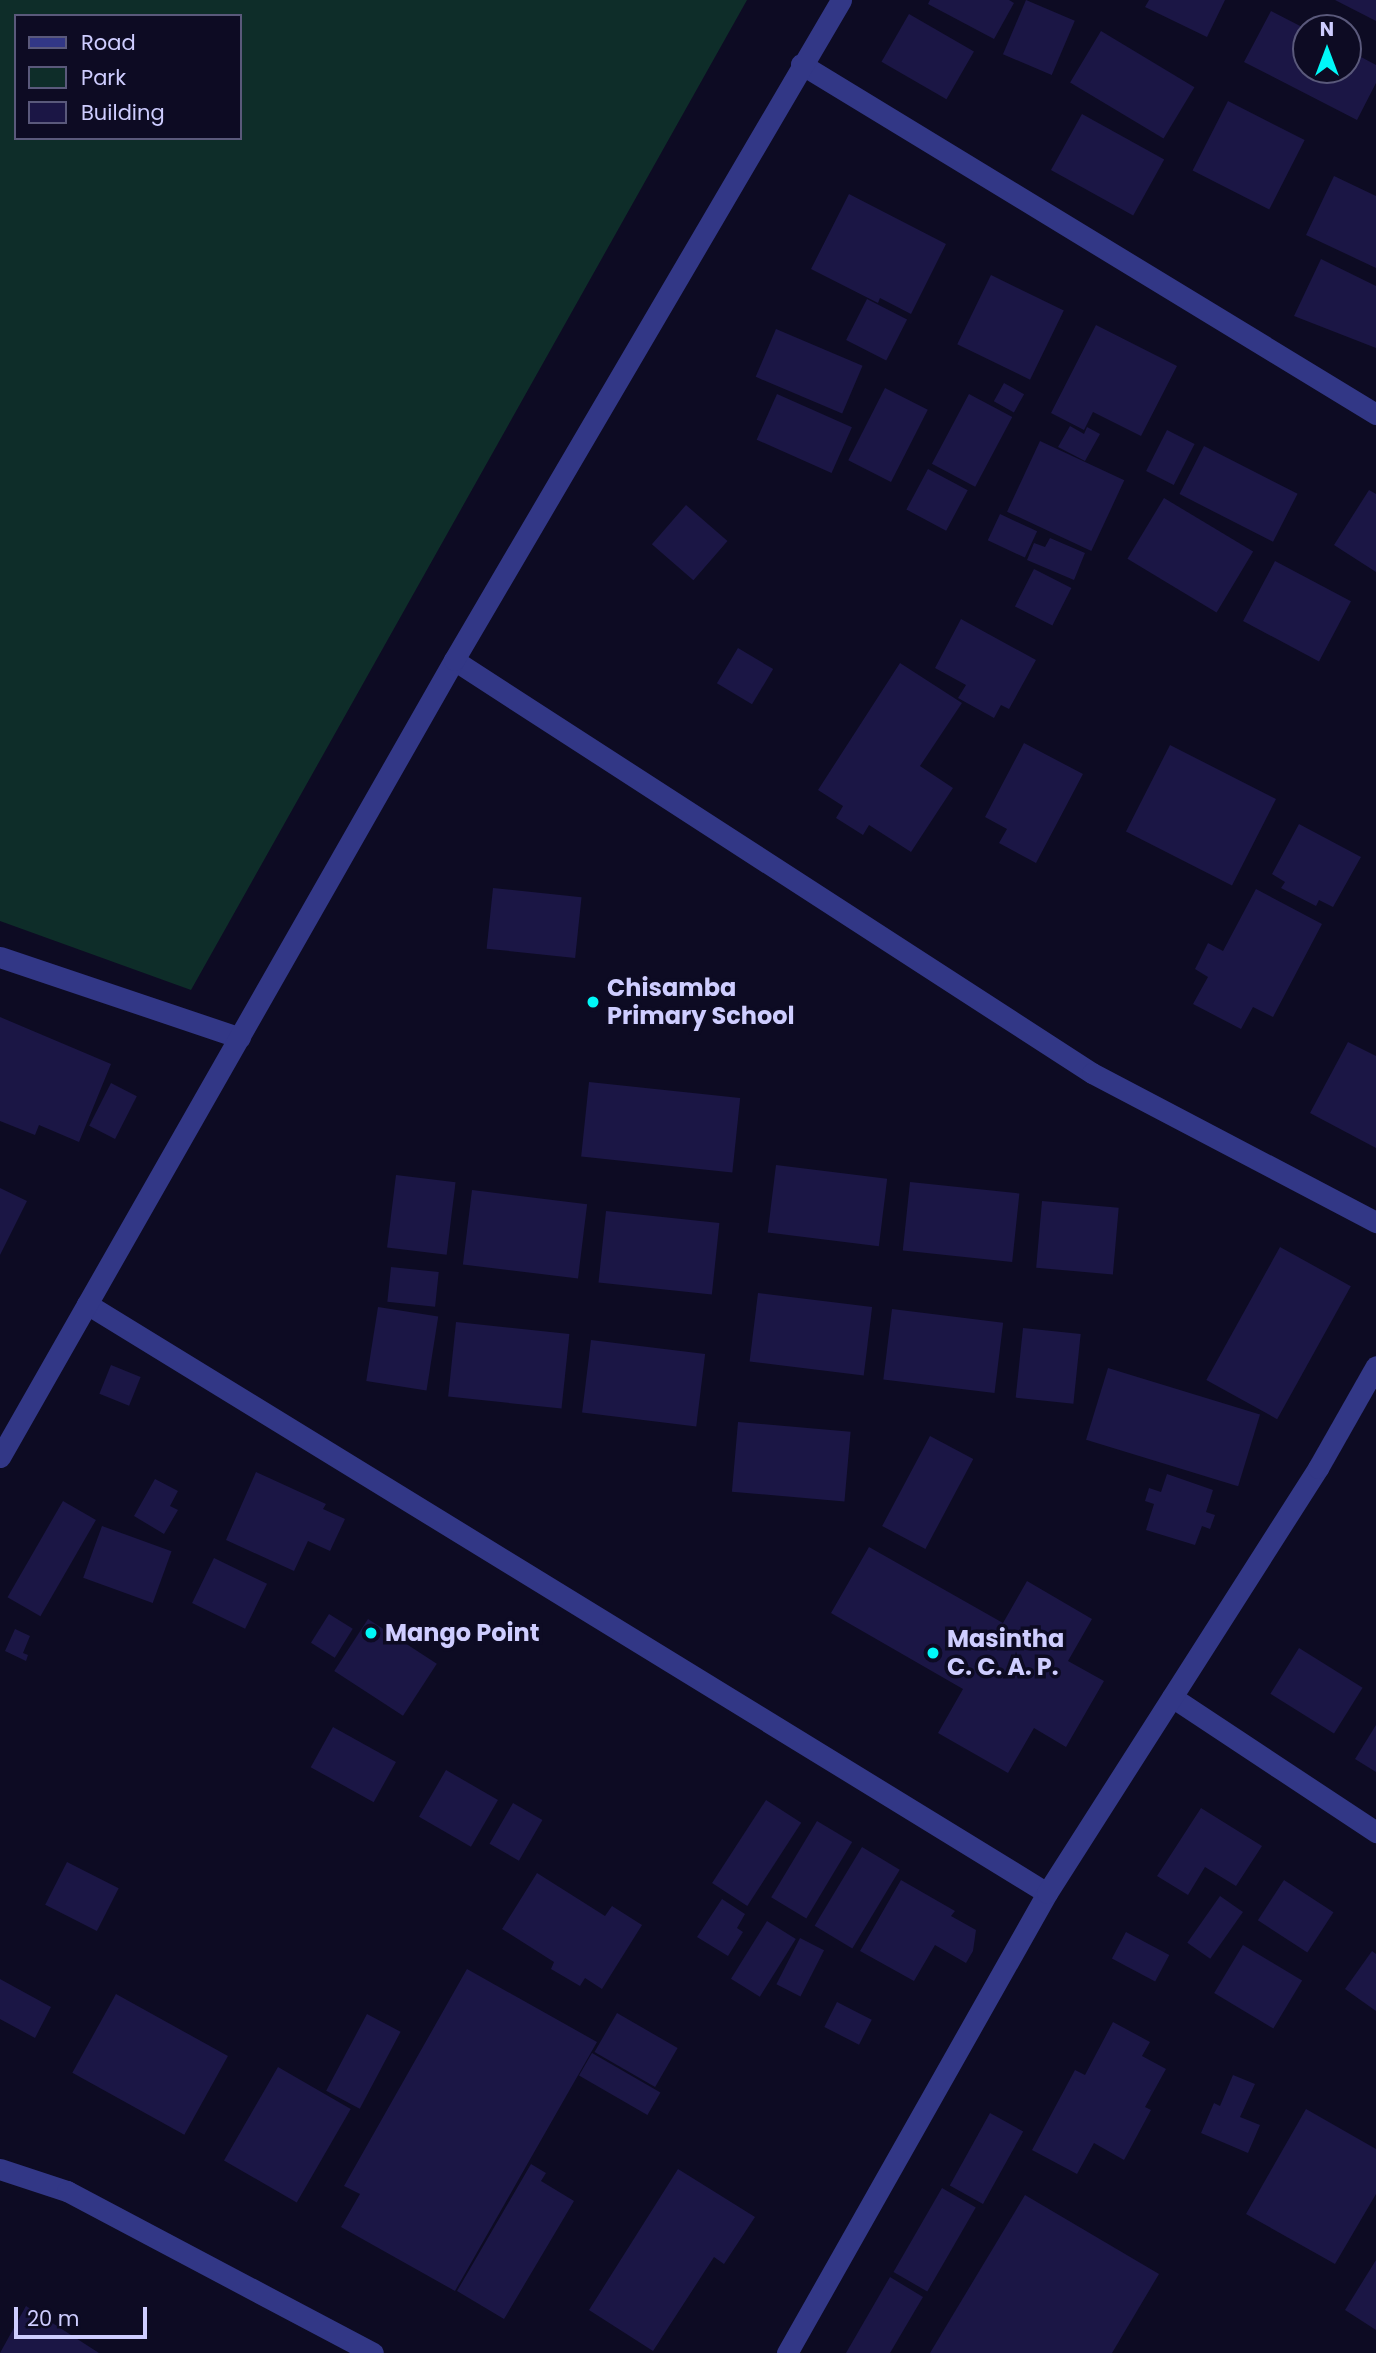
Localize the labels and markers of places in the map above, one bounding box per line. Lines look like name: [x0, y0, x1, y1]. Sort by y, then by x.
place label: Chisamba Primary School: [607, 974, 795, 1030]
marker: Chisamba Primary School: [585, 994, 601, 1010]
place label: Mango Point: [385, 1619, 539, 1647]
marker: Mango Point: [363, 1625, 379, 1641]
place label: Masintha C. C. A. P.: [947, 1625, 1064, 1681]
marker: Masintha C. C. A. P.: [925, 1645, 941, 1661]

